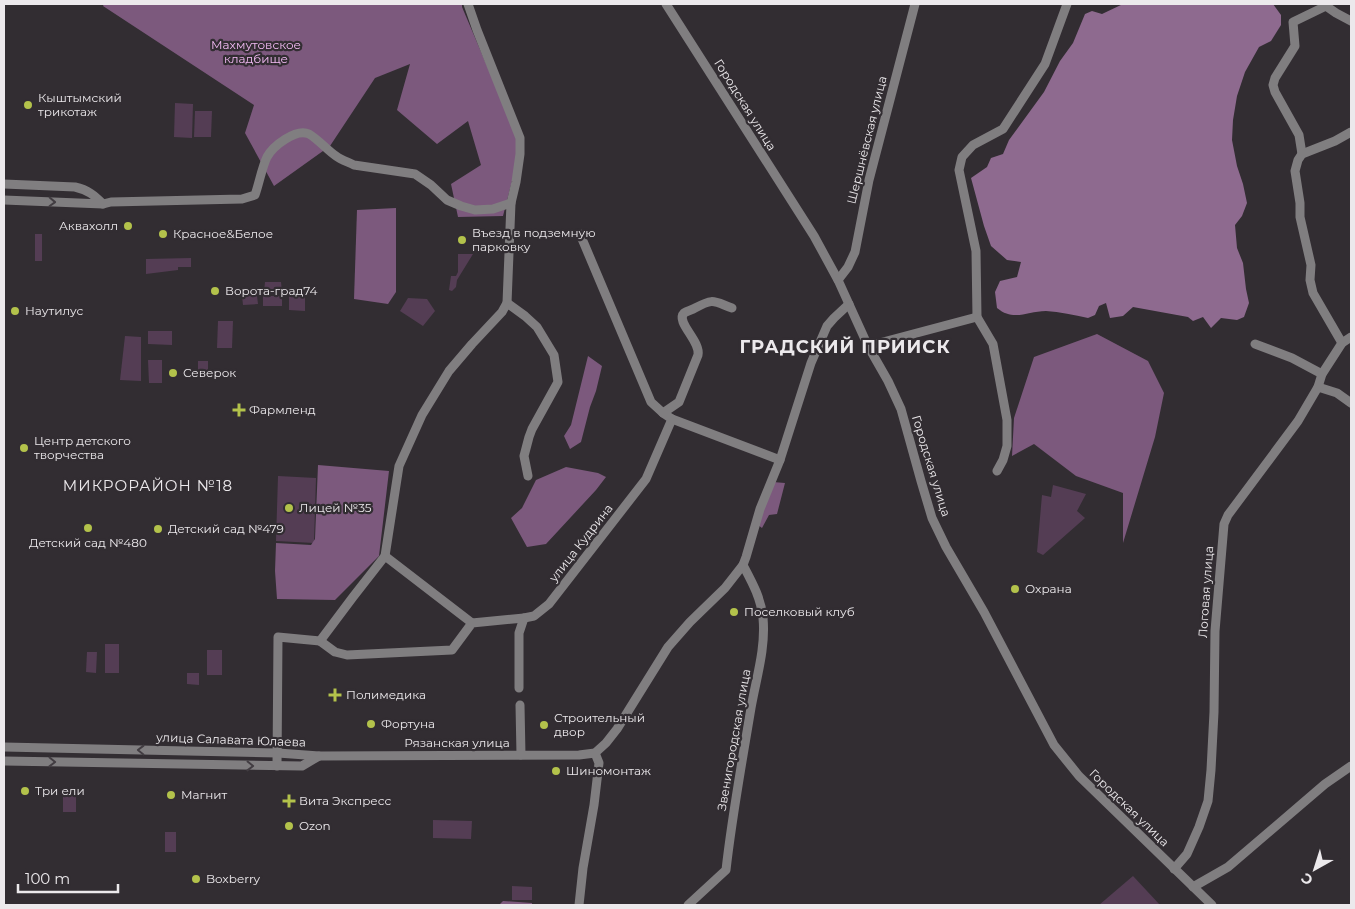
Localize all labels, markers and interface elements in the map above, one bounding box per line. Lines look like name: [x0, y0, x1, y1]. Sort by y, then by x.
park label: Махмутовское кладбище: [211, 37, 301, 66]
street label: Городская улица: [711, 56, 780, 153]
street label: Шершнёвская улица: [843, 74, 890, 205]
place label: Кыштымский трикотаж: [38, 90, 122, 119]
marker: Кыштымский трикотаж: [22, 99, 34, 111]
one-way arrow: [49, 196, 57, 207]
place label: Аквахолл: [59, 218, 118, 233]
marker: Аквахолл: [122, 220, 134, 232]
place label: Въезд в подземную парковку: [472, 225, 596, 254]
place label: Красное&Белое: [173, 226, 273, 241]
marker: Красное&Белое: [157, 228, 169, 240]
marker: Въезд в подземную парковку: [456, 234, 468, 246]
place label: Ворота-град74: [225, 283, 317, 298]
marker: Ворота-град74: [209, 285, 221, 297]
place label: Наутилус: [25, 303, 84, 318]
marker: Наутилус: [9, 305, 21, 317]
district label: ГРАДСКИЙ ПРИИСК: [739, 336, 951, 358]
place label: Северок: [183, 365, 236, 380]
marker: Северок: [167, 367, 179, 379]
place label: Фармленд: [249, 402, 316, 417]
marker: Фармленд: [233, 404, 245, 416]
street label: Городская улица: [909, 413, 954, 518]
place label: Центр детского творчества: [34, 433, 131, 462]
marker: Центр детского творчества: [18, 442, 30, 454]
district label: МИКРОРАЙОН №18: [63, 476, 233, 495]
place label: Лицей №35: [299, 500, 372, 515]
street label: улица Кудрина: [545, 501, 616, 585]
marker: Лицей №35: [283, 502, 295, 514]
place label: Детский сад №479: [168, 521, 284, 536]
marker: Детский сад №480: [82, 522, 94, 534]
marker: Детский сад №479: [152, 523, 164, 535]
place label: Детский сад №480: [29, 535, 147, 550]
street label: Логовая улица: [1195, 545, 1216, 639]
place label: Охрана: [1025, 581, 1072, 596]
marker: Охрана: [1009, 583, 1021, 595]
place label: Поселковый клуб: [744, 604, 855, 619]
marker: Поселковый клуб: [728, 606, 740, 618]
street label: Звенигородская улица: [714, 668, 753, 812]
place label: Полимедика: [346, 687, 426, 702]
marker: Полимедика: [328, 688, 342, 702]
place label: Строительный двор: [554, 710, 645, 739]
place label: Фортуна: [381, 716, 435, 731]
marker: Фортуна: [365, 718, 377, 730]
marker: Строительный двор: [538, 719, 550, 731]
street label: улица Салавата Юлаева: [155, 729, 306, 750]
street label: Рязанская улица: [404, 735, 510, 750]
one-way arrow: [137, 745, 145, 755]
one-way arrow: [49, 757, 57, 767]
one-way arrow: [246, 761, 254, 771]
place label: Шиномонтаж: [566, 763, 651, 778]
marker: Шиномонтаж: [550, 765, 562, 777]
street label: Городская улица: [1086, 766, 1172, 850]
place label: Три ели: [35, 783, 85, 798]
marker: Три ели: [19, 785, 31, 797]
place label: Магнит: [181, 787, 228, 802]
marker: Магнит: [165, 789, 177, 801]
place label: Вита Экспресс: [299, 793, 391, 808]
marker: Вита Экспресс: [283, 795, 295, 807]
place label: Ozon: [299, 818, 331, 833]
marker: Ozon: [283, 820, 295, 832]
north arrow: [1290, 844, 1340, 894]
scale bar: [18, 862, 118, 894]
text: 100 m: [25, 869, 70, 888]
text: С: [1297, 869, 1316, 889]
place label: Boxberry: [206, 871, 261, 886]
marker: Boxberry: [190, 873, 202, 885]

